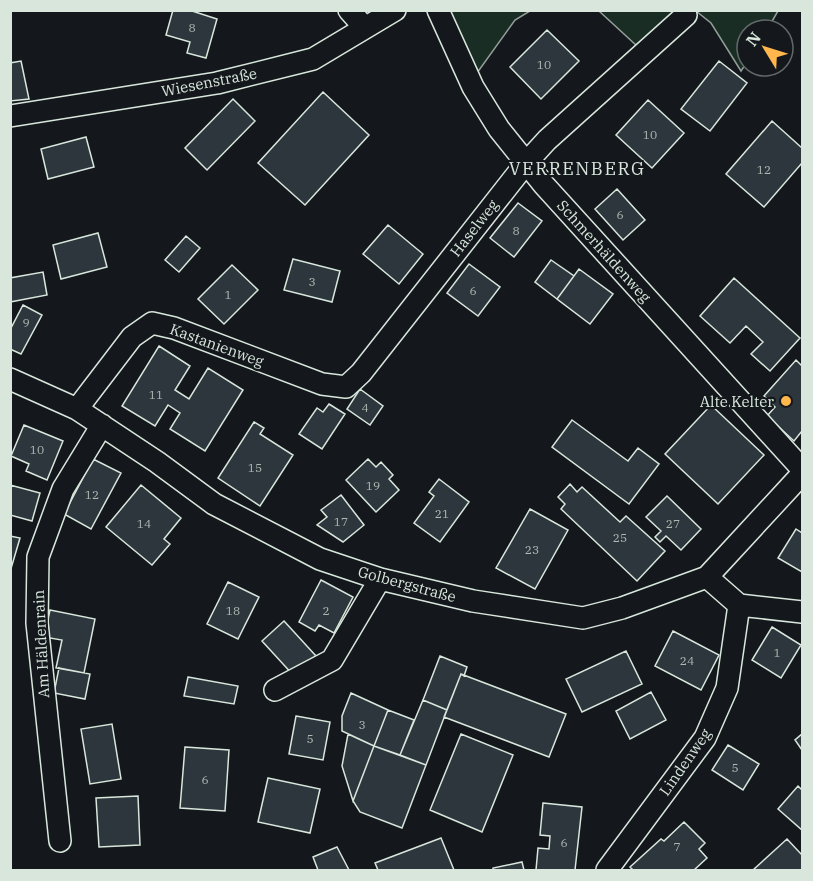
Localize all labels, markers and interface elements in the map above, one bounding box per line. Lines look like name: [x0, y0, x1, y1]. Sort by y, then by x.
north arrow: [735, 18, 795, 78]
house number: 8: [188, 20, 196, 35]
text: N: [741, 28, 765, 50]
house number: 10: [537, 57, 551, 72]
street label: Wiesenstraße: [160, 63, 258, 101]
house number: 10: [643, 127, 657, 142]
district label: VERRENBERG: [509, 157, 645, 180]
house number: 12: [757, 162, 771, 177]
street label: Haselweg: [446, 196, 502, 260]
street label: Schmerhäldenweg: [553, 196, 655, 306]
house number: 6: [616, 207, 624, 222]
house number: 8: [512, 223, 520, 238]
house number: 3: [308, 274, 316, 289]
house number: 6: [469, 283, 477, 298]
house number: 1: [224, 287, 232, 302]
house number: 9: [22, 315, 30, 330]
street label: Kastanienweg: [167, 319, 267, 371]
house number: 11: [149, 387, 163, 402]
place label: Alte Kelter: [700, 392, 774, 411]
marker: Alte Kelter: [779, 394, 793, 408]
house number: 4: [361, 400, 369, 415]
house number: 10: [30, 442, 44, 457]
house number: 15: [248, 460, 262, 475]
house number: 19: [366, 478, 380, 493]
house number: 12: [85, 487, 99, 502]
house number: 21: [435, 506, 449, 521]
house number: 17: [334, 514, 348, 529]
house number: 14: [137, 516, 151, 531]
house number: 27: [666, 516, 680, 531]
house number: 25: [613, 530, 627, 545]
house number: 23: [525, 542, 539, 557]
street label: Golbergstraße: [356, 562, 458, 606]
street label: Am Häldenrain: [29, 589, 53, 699]
house number: 18: [226, 603, 240, 618]
house number: 2: [322, 603, 330, 618]
house number: 1: [773, 645, 781, 660]
house number: 24: [680, 653, 694, 668]
house number: 3: [358, 717, 366, 732]
street label: Lindenweg: [655, 725, 715, 799]
house number: 5: [306, 731, 314, 746]
house number: 5: [731, 760, 739, 775]
house number: 6: [201, 772, 209, 787]
house number: 6: [560, 835, 568, 850]
house number: 7: [673, 839, 681, 854]

